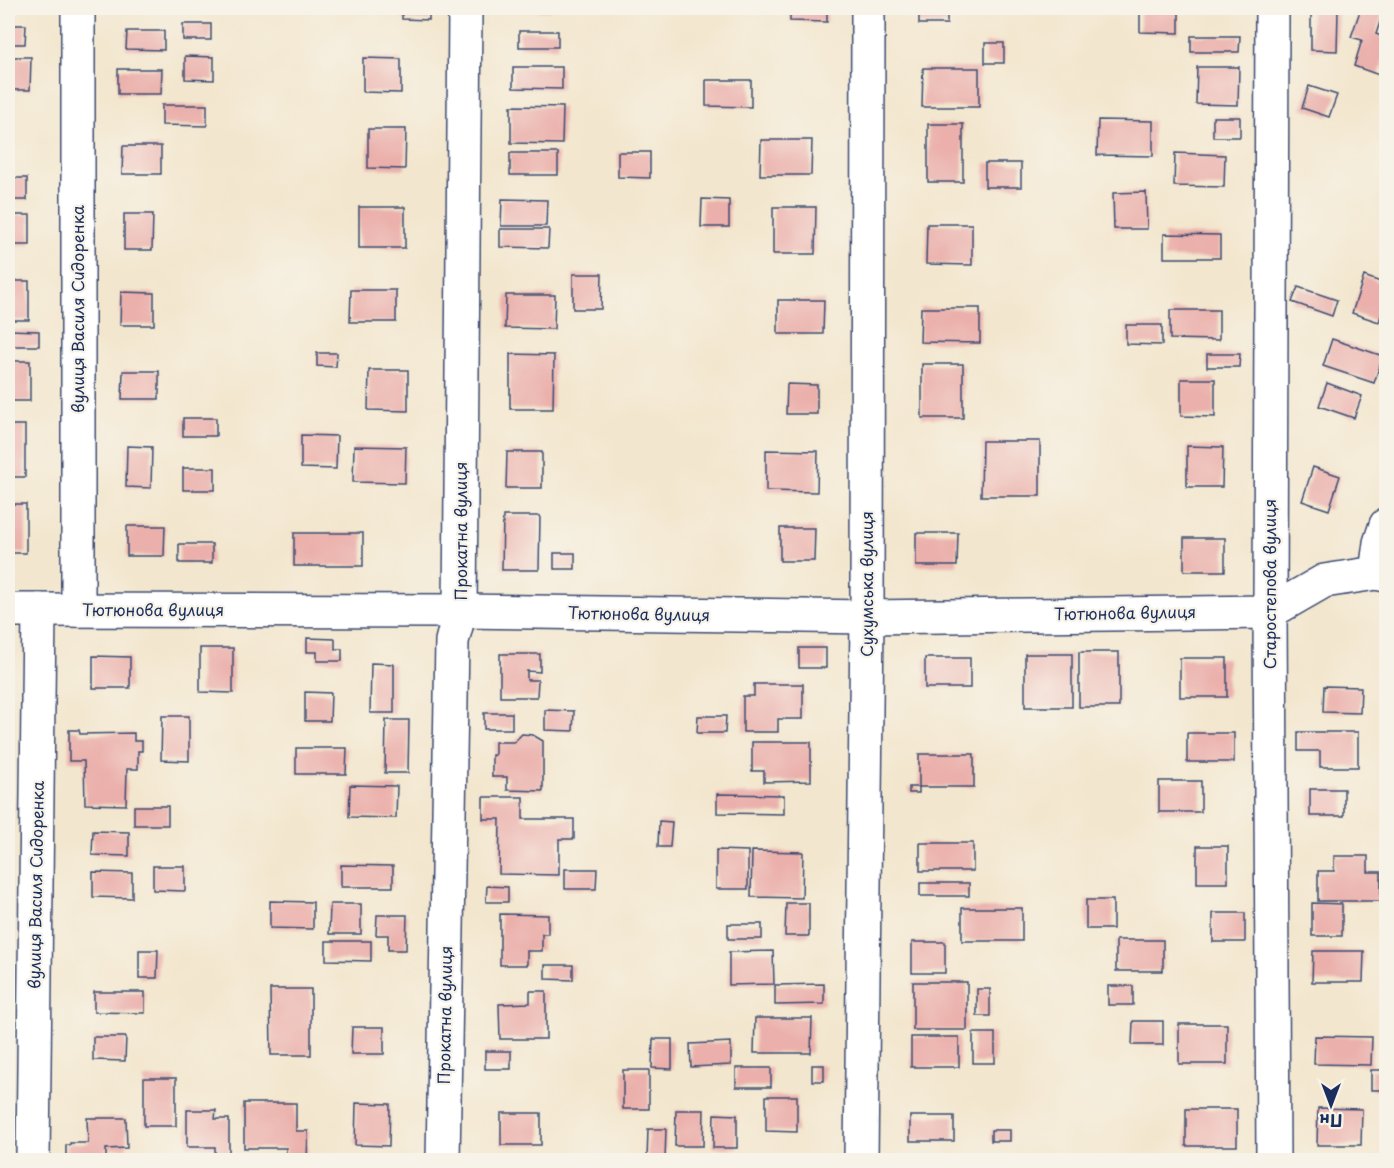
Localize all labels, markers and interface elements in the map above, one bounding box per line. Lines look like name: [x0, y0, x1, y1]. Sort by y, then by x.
street label: вулиця Василя Сидоренка: [65, 205, 89, 413]
street label: Прокатна вулиця: [448, 462, 472, 600]
street label: Старостепова вулиця: [1257, 499, 1281, 669]
street label: Сухумська вулиця: [854, 511, 878, 657]
street label: Тютюнова вулиця: [82, 597, 224, 621]
street label: Тютюнова вулиця: [1054, 599, 1196, 625]
street label: Тютюнова вулиця: [568, 600, 710, 626]
street label: вулиця Василя Сидоренка: [21, 781, 49, 989]
street label: Прокатна вулиця: [431, 945, 457, 1085]
north arrow: [1301, 1075, 1361, 1135]
text: Пн: [1319, 1109, 1343, 1133]

